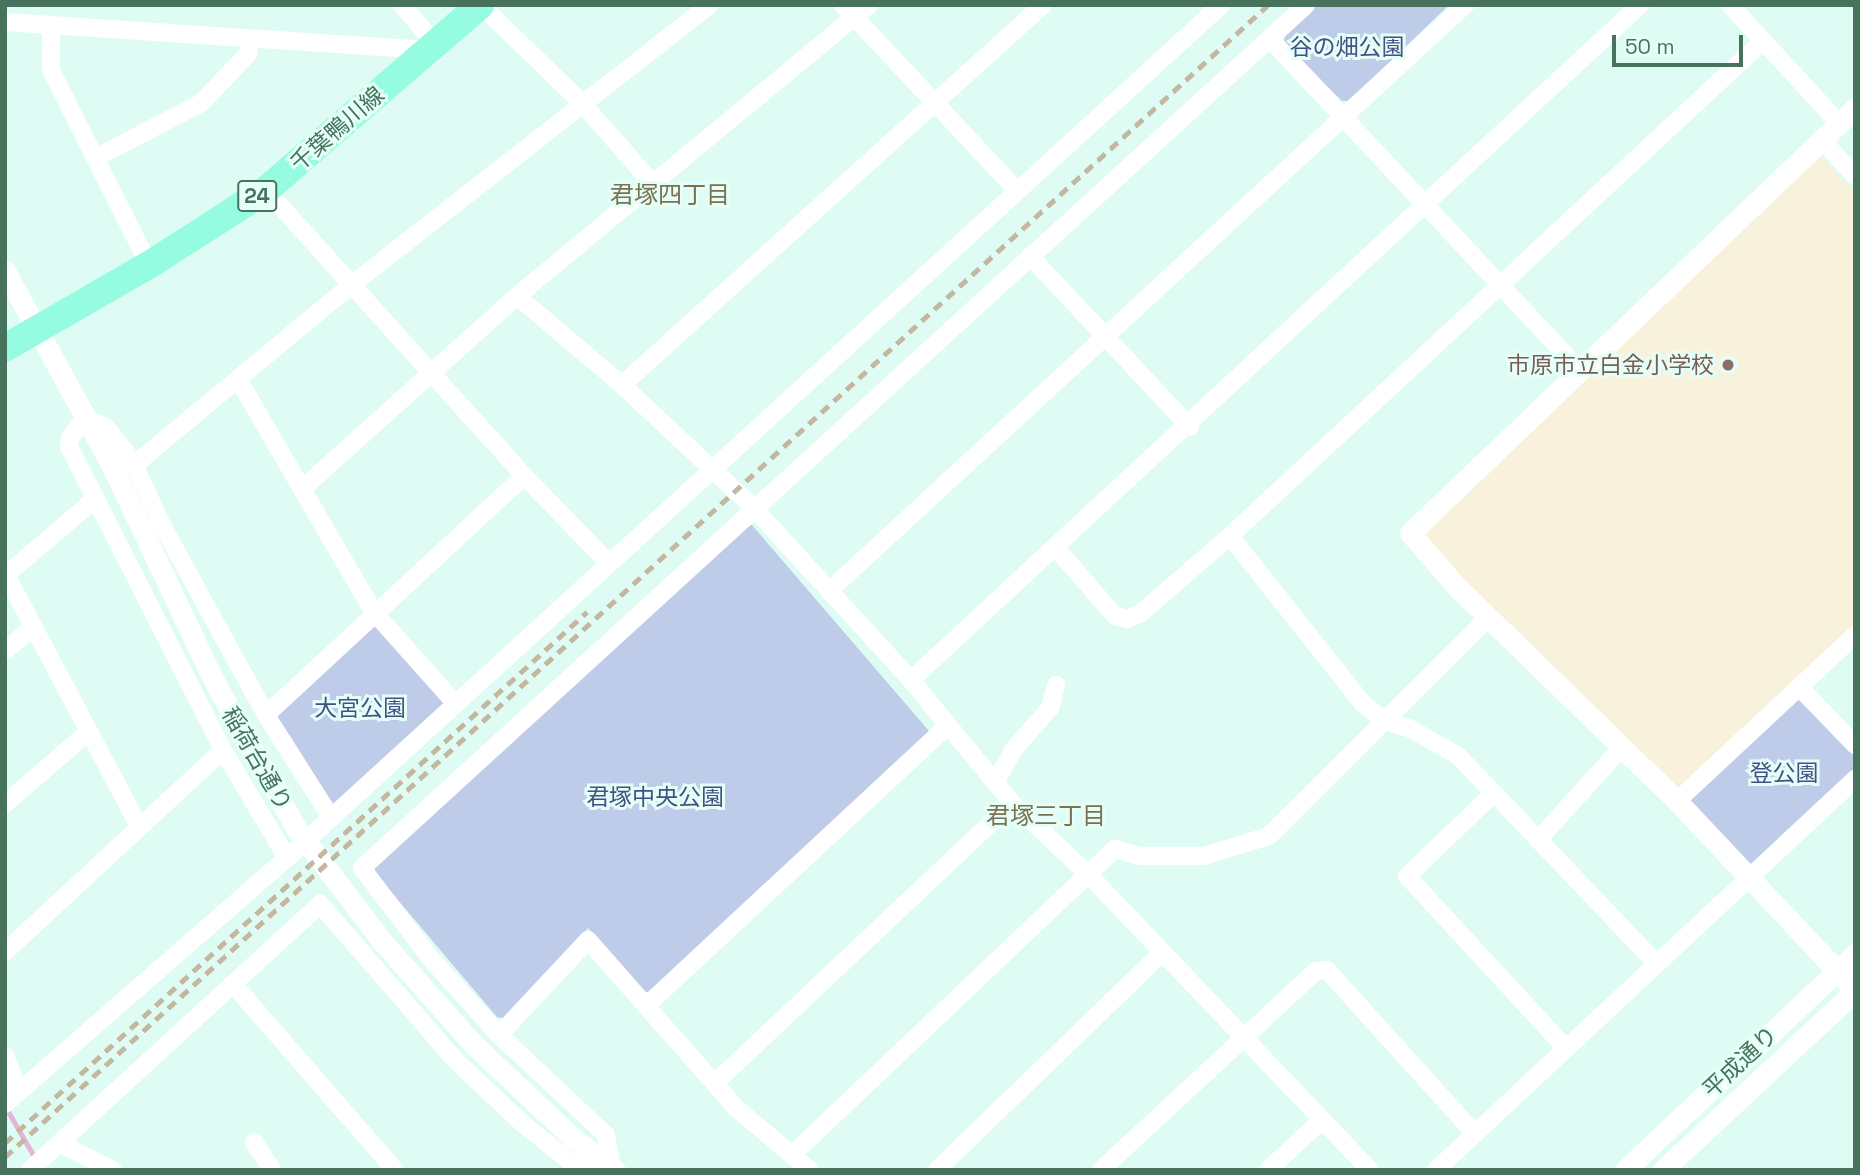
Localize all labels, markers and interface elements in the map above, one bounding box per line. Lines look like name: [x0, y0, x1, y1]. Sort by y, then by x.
scale bar: [1615, 21, 1746, 65]
park label: 谷の畑公園: [1290, 33, 1404, 61]
text: 50 m: [1625, 33, 1675, 60]
street label: 千葉鴨川線: [285, 81, 389, 177]
road number: 24: [236, 178, 278, 214]
district label: 君塚四丁目: [610, 181, 730, 209]
place label: 市原市立白金小学校: [1507, 351, 1714, 379]
marker: 市原市立白金小学校: [1720, 357, 1736, 373]
park label: 大宮公園: [314, 694, 406, 722]
street label: 稲荷台通り: [216, 702, 298, 816]
park label: 登公園: [1750, 759, 1818, 787]
park label: 君塚中央公園: [586, 783, 724, 811]
district label: 君塚三丁目: [986, 802, 1106, 830]
street label: 平成通り: [1697, 1021, 1783, 1103]

